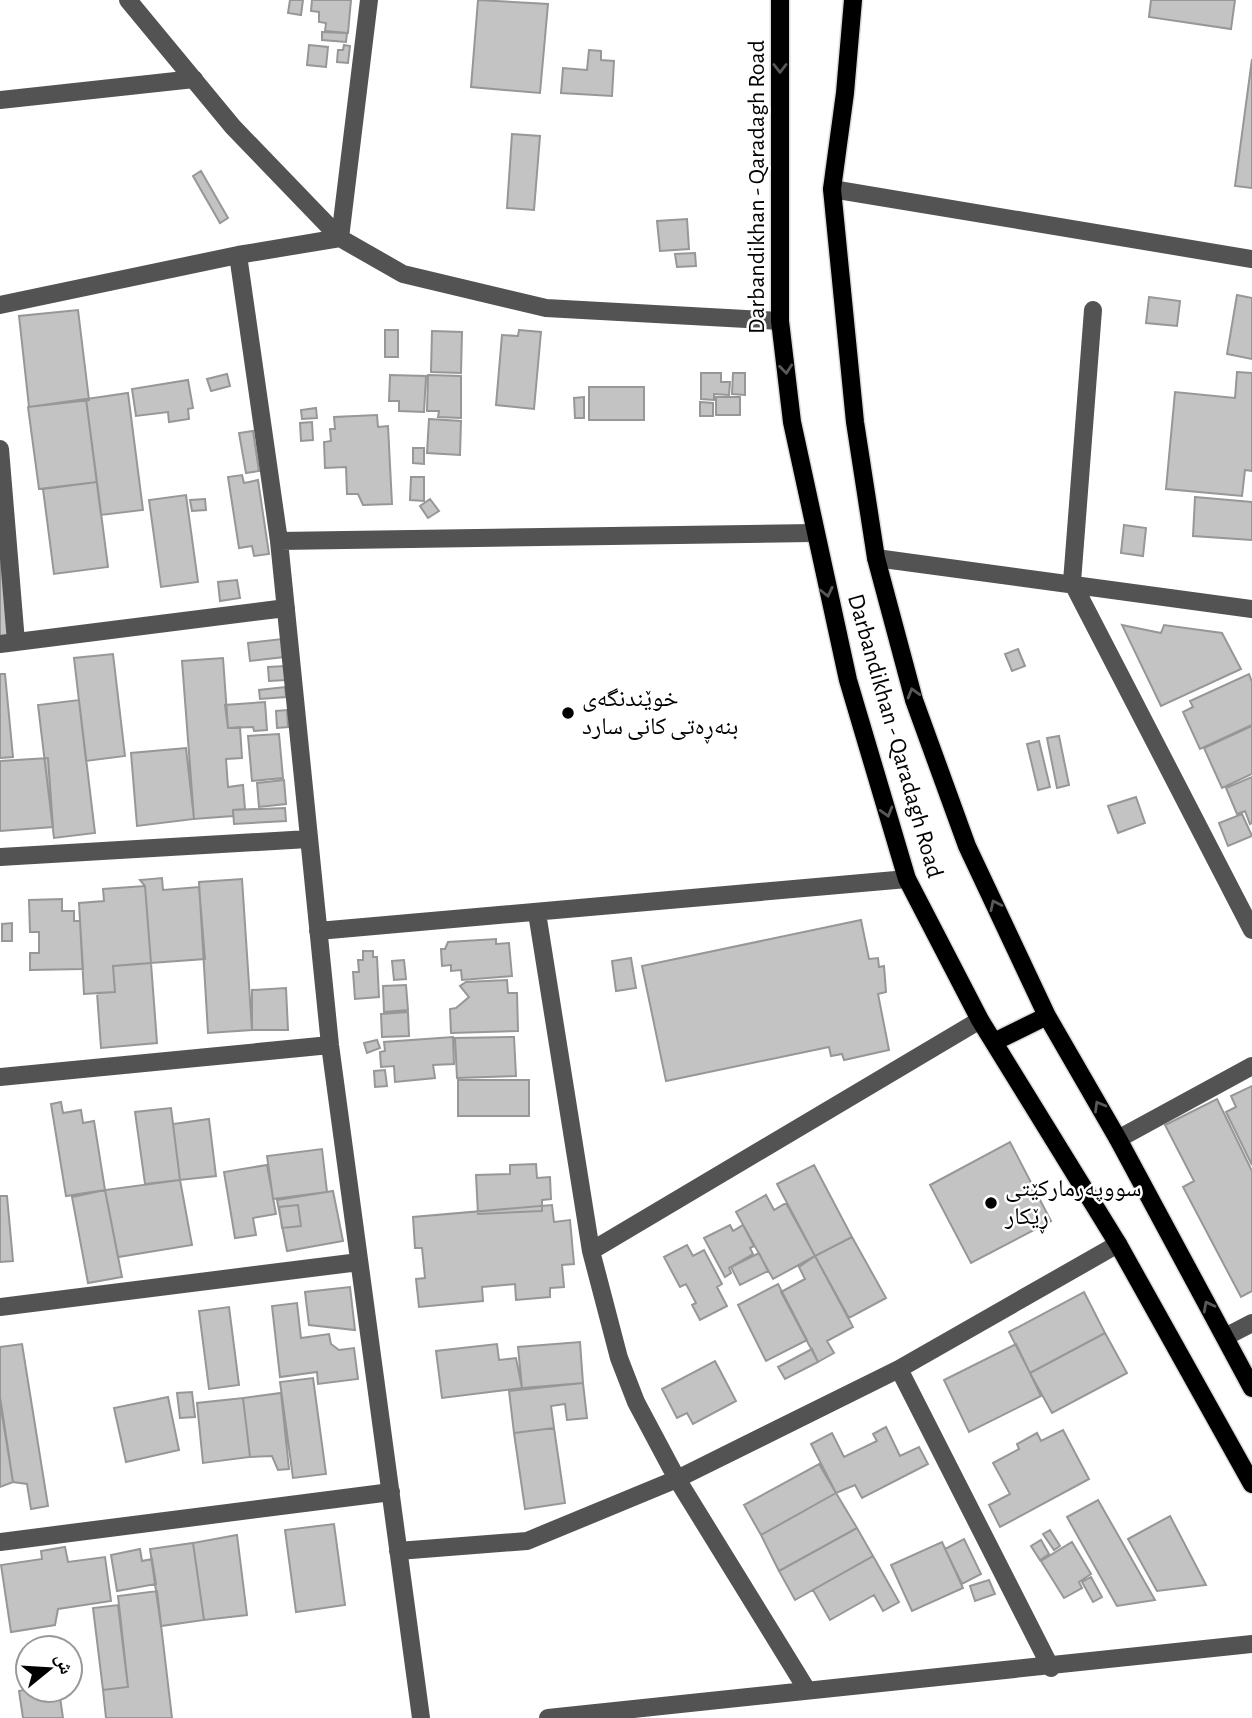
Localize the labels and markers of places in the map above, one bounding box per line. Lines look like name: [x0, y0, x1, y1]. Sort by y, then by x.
place label: خوێندنگەی بنەڕەتی کانی سارد: [582, 687, 738, 744]
marker: خوێندنگەی بنەڕەتی کانی سارد: [560, 705, 576, 721]
place label: سووپەرمارکێتی ڕێکار: [1004, 1177, 1142, 1234]
marker: سووپەرمارکێتی ڕێکار: [983, 1195, 999, 1211]

